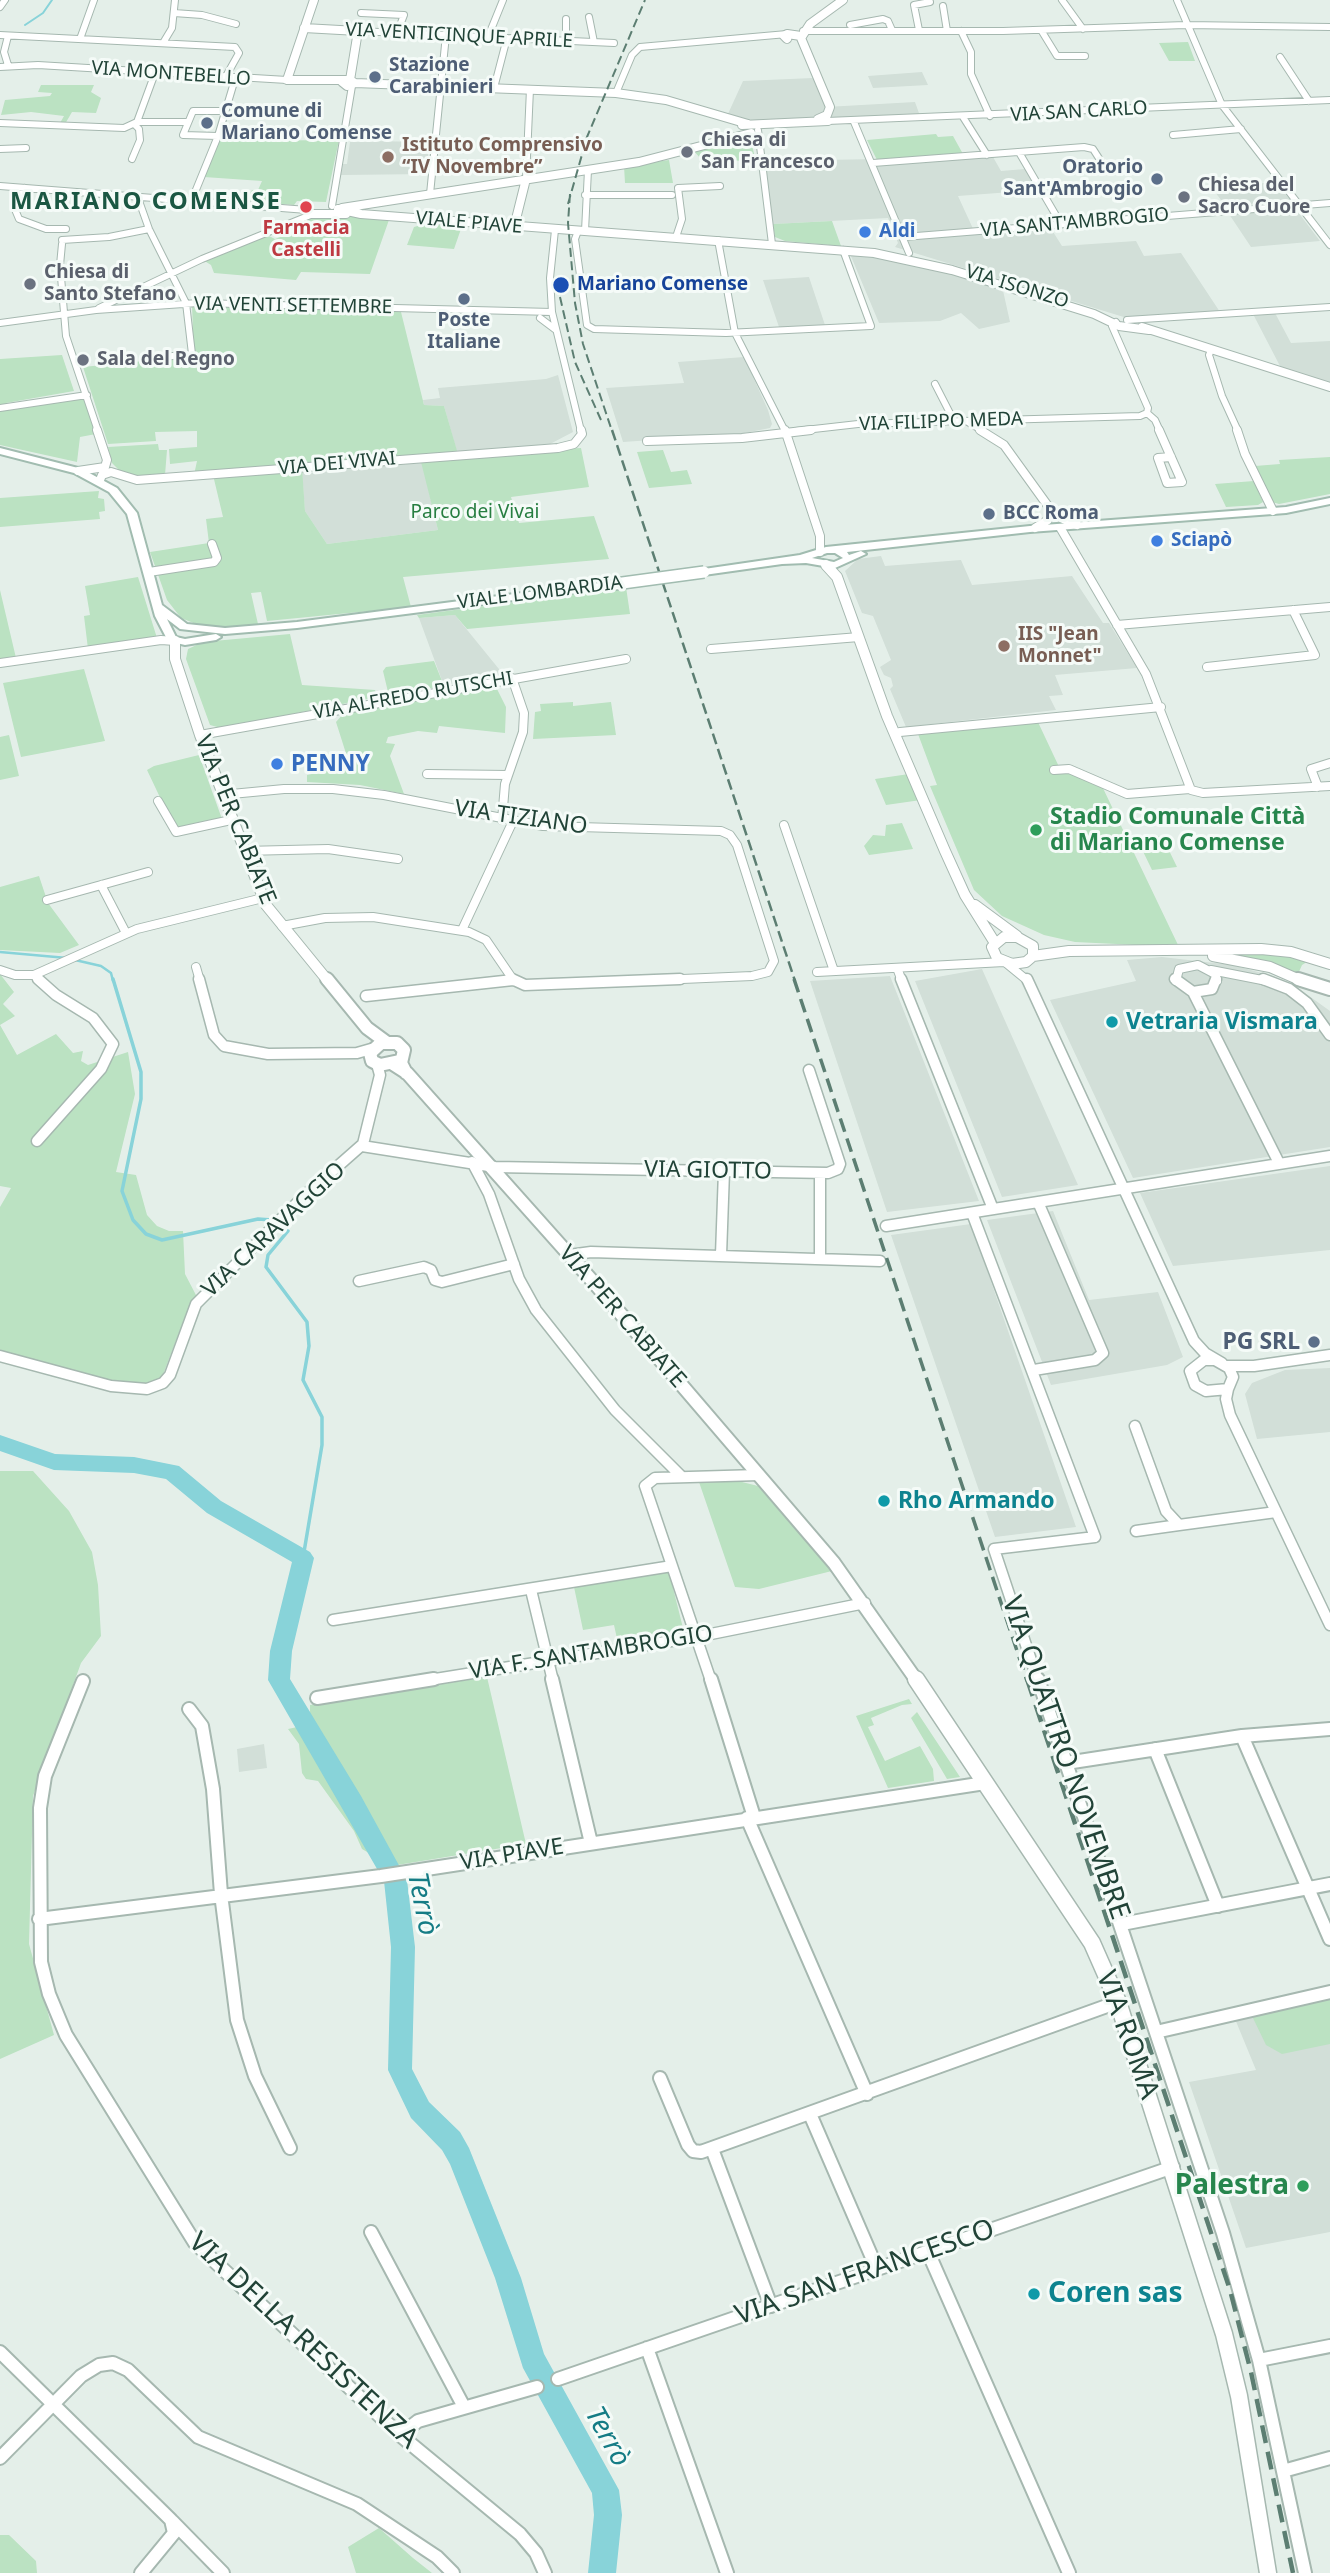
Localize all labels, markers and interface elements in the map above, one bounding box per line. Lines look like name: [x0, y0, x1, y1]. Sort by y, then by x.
street label: VIA VENTICINQUE APRILE: [345, 19, 573, 53]
place label: Stazione Carabinieri: [389, 55, 493, 99]
street label: VIA MONTEBELLO: [90, 57, 252, 91]
marker: Stazione Carabinieri: [367, 69, 383, 85]
street label: VIA SAN CARLO: [1010, 97, 1148, 127]
place label: Comune di Mariano Comense: [221, 101, 392, 145]
marker: Comune di Mariano Comense: [199, 115, 215, 131]
place label: Chiesa di San Francesco: [701, 130, 835, 174]
place label: Istituto Comprensivo “IV Novembre”: [402, 135, 603, 179]
marker: Chiesa di San Francesco: [679, 144, 695, 160]
marker: Istituto Comprensivo “IV Novembre”: [380, 149, 396, 165]
place label: Oratorio Sant'Ambrogio: [1003, 157, 1143, 201]
marker: Oratorio Sant'Ambrogio: [1149, 171, 1165, 187]
place label: Chiesa del Sacro Cuore: [1198, 175, 1310, 219]
district label: MARIANO COMENSE: [12, 188, 280, 216]
marker: Chiesa del Sacro Cuore: [1176, 189, 1192, 205]
marker: Farmacia Castelli: [298, 199, 314, 215]
street label: VIA SANT'AMBROGIO: [980, 203, 1170, 243]
street label: VIALE PIAVE: [415, 207, 523, 239]
place label: Farmacia Castelli: [262, 218, 350, 262]
place label: Aldi: [879, 221, 915, 243]
marker: Aldi: [857, 224, 873, 240]
street label: VIA ISONZO: [963, 261, 1071, 313]
place label: Chiesa di Santo Stefano: [44, 262, 176, 306]
place label: Mariano Comense: [577, 274, 748, 296]
marker: Mariano Comense: [551, 275, 571, 295]
marker: Chiesa di Santo Stefano: [22, 276, 38, 292]
marker: Poste Italiane: [456, 291, 472, 307]
street label: VIA VENTI SETTEMBRE: [194, 293, 392, 319]
place label: Poste Italiane: [427, 310, 501, 354]
place label: Sala del Regno: [97, 349, 235, 371]
marker: Sala del Regno: [75, 352, 91, 368]
street label: VIA FILIPPO MEDA: [859, 408, 1023, 436]
street label: VIA DEI VIVAI: [277, 448, 397, 480]
park label: Parco dei Vivai: [411, 502, 539, 524]
place label: BCC Roma: [1003, 503, 1099, 525]
marker: BCC Roma: [981, 506, 997, 522]
place label: Sciapò: [1171, 530, 1232, 552]
marker: Sciapò: [1149, 533, 1165, 549]
street label: VIALE LOMBARDIA: [456, 572, 624, 614]
place label: IIS "Jean Monnet": [1018, 624, 1102, 668]
marker: IIS "Jean Monnet": [996, 638, 1012, 654]
street label: VIA ALFREDO RUTSCHI: [311, 667, 515, 725]
street label: VIA PER CABIATE: [189, 731, 281, 909]
place label: PENNY: [291, 750, 370, 778]
marker: PENNY: [269, 756, 285, 772]
street label: VIA TIZIANO: [453, 795, 589, 841]
place label: Stadio Comunale Città di Mariano Comense: [1050, 803, 1305, 857]
marker: Stadio Comunale Città di Mariano Comense: [1028, 822, 1044, 838]
place label: Vetraria Vismara: [1126, 1008, 1318, 1036]
marker: Vetraria Vismara: [1104, 1014, 1120, 1030]
street label: VIA CARAVAGGIO: [197, 1156, 351, 1304]
street label: VIA GIOTTO: [644, 1156, 772, 1186]
street label: VIA PER CABIATE: [553, 1240, 691, 1394]
place label: PG SRL: [1222, 1328, 1300, 1356]
marker: PG SRL: [1306, 1334, 1322, 1350]
place label: Rho Armando: [898, 1487, 1055, 1515]
marker: Rho Armando: [876, 1493, 892, 1509]
street label: VIA QUATTRO NOVEMBRE: [994, 1592, 1136, 1924]
street label: VIA F. SANTAMBROGIO: [467, 1620, 715, 1686]
street label: VIA PIAVE: [458, 1833, 566, 1877]
water label: Terrò: [399, 1870, 445, 1938]
street label: VIA ROMA: [1088, 1966, 1166, 2104]
place label: Palestra: [1175, 2169, 1289, 2203]
marker: Palestra: [1295, 2178, 1311, 2194]
street label: VIA SAN FRANCESCO: [731, 2213, 999, 2333]
street label: VIA DELLA RESISTENZA: [181, 2226, 425, 2456]
place label: Coren sas: [1048, 2277, 1183, 2311]
marker: Coren sas: [1026, 2286, 1042, 2302]
water label: Terrò: [577, 2401, 637, 2473]

